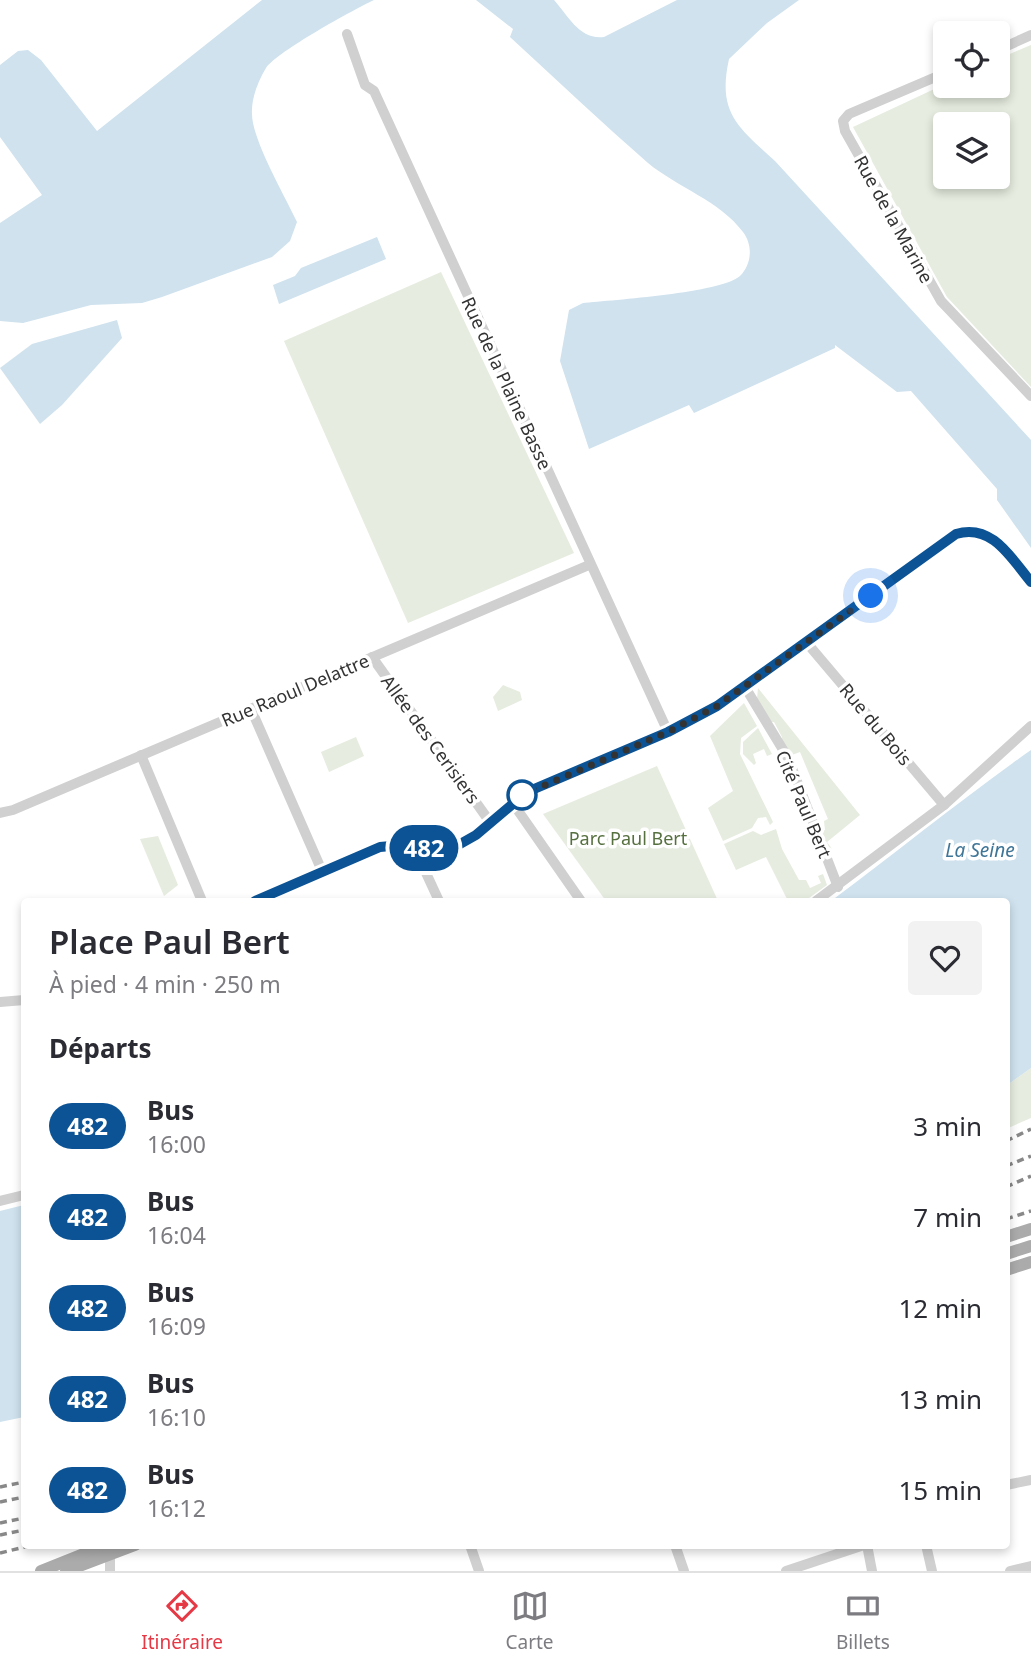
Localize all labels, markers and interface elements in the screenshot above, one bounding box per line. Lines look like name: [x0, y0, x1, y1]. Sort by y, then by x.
map controls: [933, 21, 1010, 189]
button: locate: [933, 21, 1010, 98]
button: layers: [933, 112, 1010, 189]
street label: Rue de la Marine: [849, 151, 939, 287]
street label: Rue de la Plaine Basse: [456, 293, 558, 473]
your location: [853, 578, 888, 613]
street label: Rue Raoul Delattre: [218, 648, 372, 732]
street label: Allée des Cerisiers: [376, 670, 486, 808]
street label: Rue du Bois: [835, 678, 917, 770]
street label: Cité Paul Bert: [771, 747, 838, 862]
unlabelled marker: [507, 780, 537, 810]
line badge: 482: [384, 825, 464, 871]
park label: Parc Paul Bert: [569, 826, 688, 850]
text: 482: [403, 831, 445, 864]
water label: La Seine: [945, 837, 1015, 863]
text: Place Paul Bert: [49, 919, 290, 964]
button: heart: [908, 921, 982, 995]
text: À pied · 4 min · 250 m: [49, 968, 281, 1000]
text: Départs: [49, 1030, 152, 1066]
text: Bus: [147, 1092, 194, 1128]
text: 3 min: [913, 1108, 982, 1144]
text: 482: [67, 1109, 108, 1142]
text: 16:00: [147, 1128, 206, 1160]
text: Bus: [147, 1183, 194, 1219]
text: 7 min: [913, 1199, 982, 1235]
text: 482: [67, 1200, 108, 1233]
text: 16:04: [147, 1219, 206, 1251]
text: Bus: [147, 1274, 194, 1310]
text: 12 min: [898, 1290, 982, 1326]
text: 482: [67, 1291, 108, 1324]
text: 16:09: [147, 1310, 206, 1342]
text: Bus: [147, 1365, 194, 1401]
text: 13 min: [898, 1381, 982, 1417]
text: 482: [67, 1382, 108, 1415]
text: 16:10: [147, 1401, 206, 1433]
text: Bus: [147, 1456, 194, 1492]
text: 15 min: [898, 1472, 982, 1508]
text: 482: [67, 1473, 108, 1506]
text: 16:12: [147, 1492, 206, 1524]
tab: Itinéraire: [141, 1587, 223, 1655]
tab: Carte: [506, 1587, 554, 1655]
tab: Billets: [836, 1587, 890, 1655]

